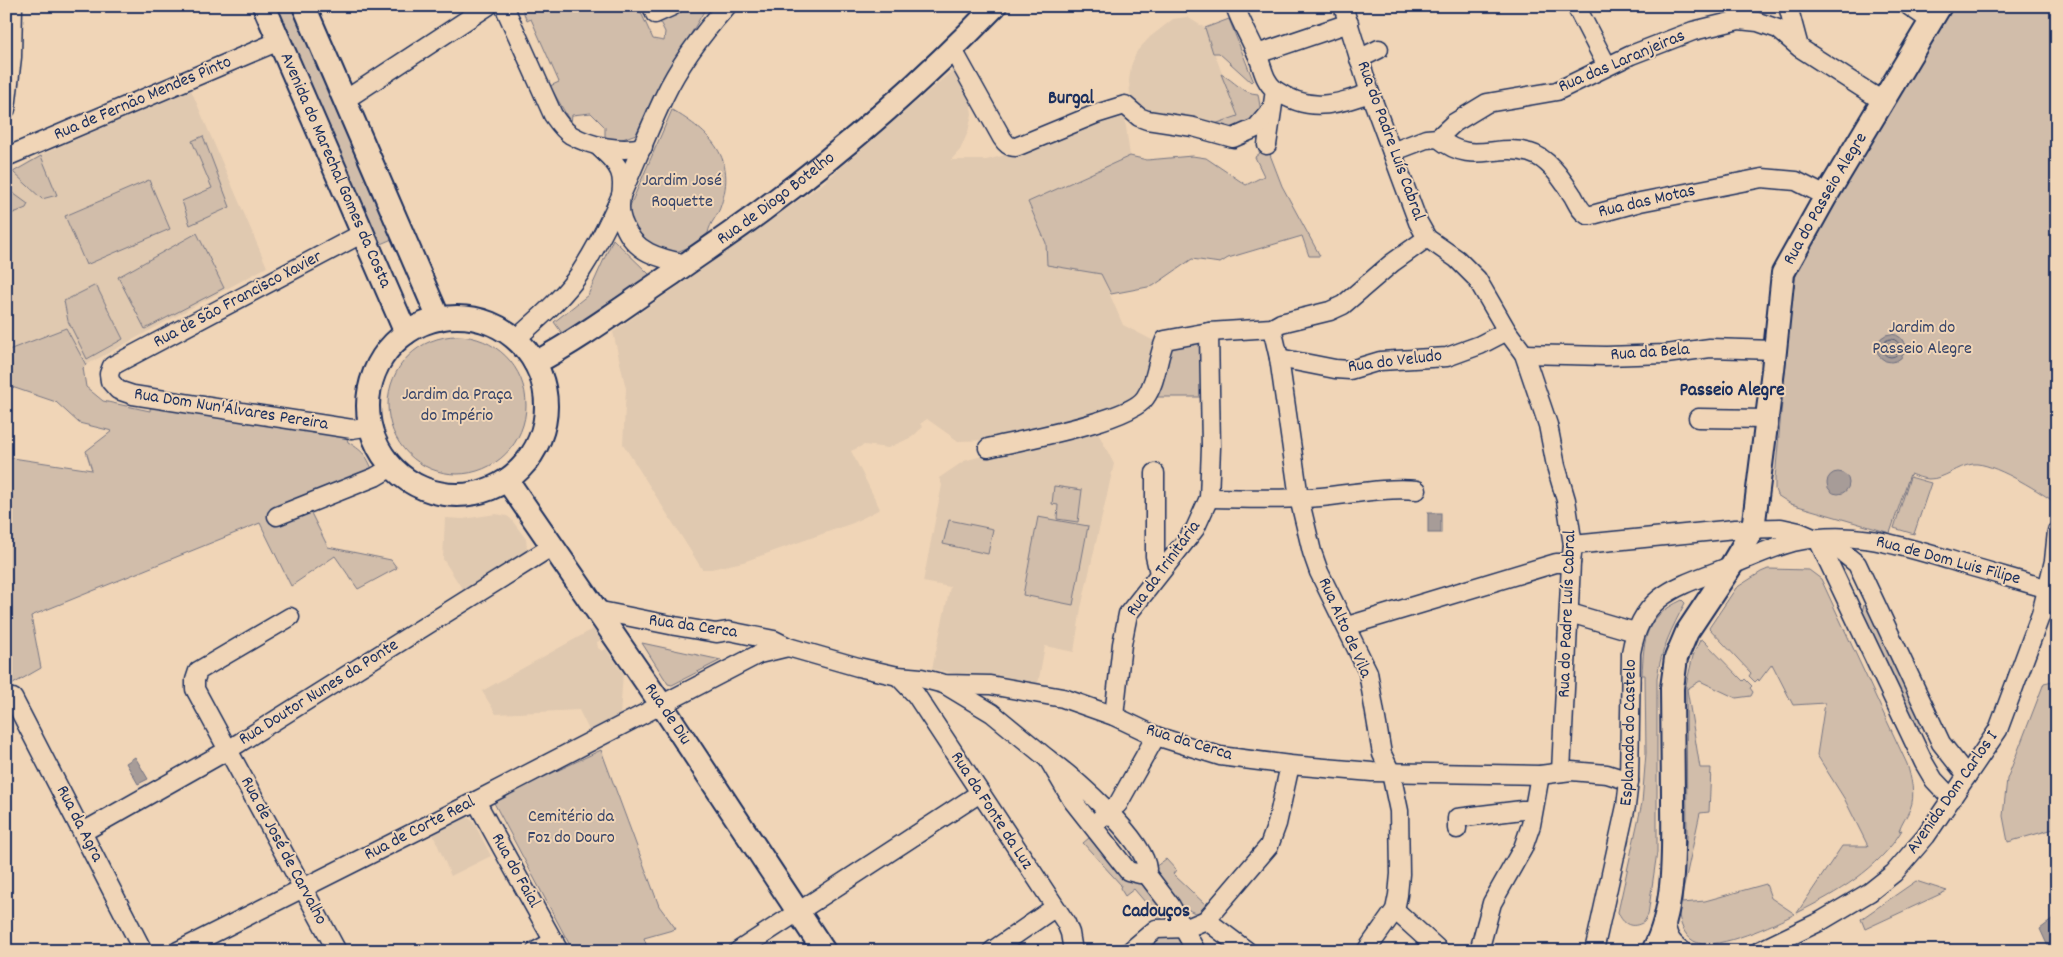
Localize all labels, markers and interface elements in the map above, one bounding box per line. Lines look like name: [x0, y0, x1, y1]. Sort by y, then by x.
street label: Rua das Laranjeiras: [1555, 24, 1689, 100]
street label: Avenida do Marechal Gomes da Costa: [273, 49, 398, 292]
street label: Rua de Fernão Mendes Pinto: [50, 50, 236, 148]
street label: Rua do Padre Luís Cabral: [1350, 58, 1431, 225]
district label: Burgal: [1048, 86, 1094, 113]
street label: Rua do Passeio Alegre: [1777, 128, 1874, 270]
street label: Rua de Diogo Botelho: [712, 146, 841, 251]
park label: Jardim José Roquette: [642, 169, 722, 215]
street label: Rua das Motas: [1596, 179, 1698, 225]
street label: Rua de São Francisco Xavier: [149, 245, 327, 355]
park label: Jardim do Passeio Alegre: [1872, 316, 1972, 362]
street label: Rua da Bela: [1610, 338, 1691, 368]
street label: Rua do Veludo: [1346, 344, 1444, 380]
district label: Passeio Alegre: [1679, 378, 1785, 405]
street label: Rua Dom Nun'Álvares Pereira: [132, 382, 330, 438]
park label: Jardim da Praça do Império: [402, 383, 512, 429]
street label: Rua da Trinitária: [1121, 516, 1208, 622]
street label: Rua do Padre Luís Cabral: [1553, 529, 1583, 698]
street label: Rua de Dom Luis Filipe: [1873, 530, 2023, 592]
street label: Rua Alto de Vila: [1311, 574, 1377, 683]
street label: Rua da Cerca: [647, 608, 739, 646]
street label: Rua Doutor Nunes da Ponte: [234, 634, 404, 752]
street label: Esplanada do Castelo: [1614, 659, 1643, 808]
street label: Rua de Diu: [638, 678, 697, 750]
street label: Rua da Cerca: [1143, 718, 1236, 768]
street label: Avenida Dom Carlos I: [1901, 726, 2005, 860]
street label: Rua da Fonte da Luz: [943, 747, 1039, 875]
street label: Rua de José de Carvalho: [233, 772, 333, 930]
street label: Rua da Agra: [49, 781, 109, 867]
street label: Rua de Corte Real: [360, 790, 480, 868]
park label: Cemitério da Foz do Douro: [527, 805, 615, 851]
street label: Rua do Faial: [484, 829, 546, 914]
district label: Cadouços: [1122, 899, 1190, 926]

